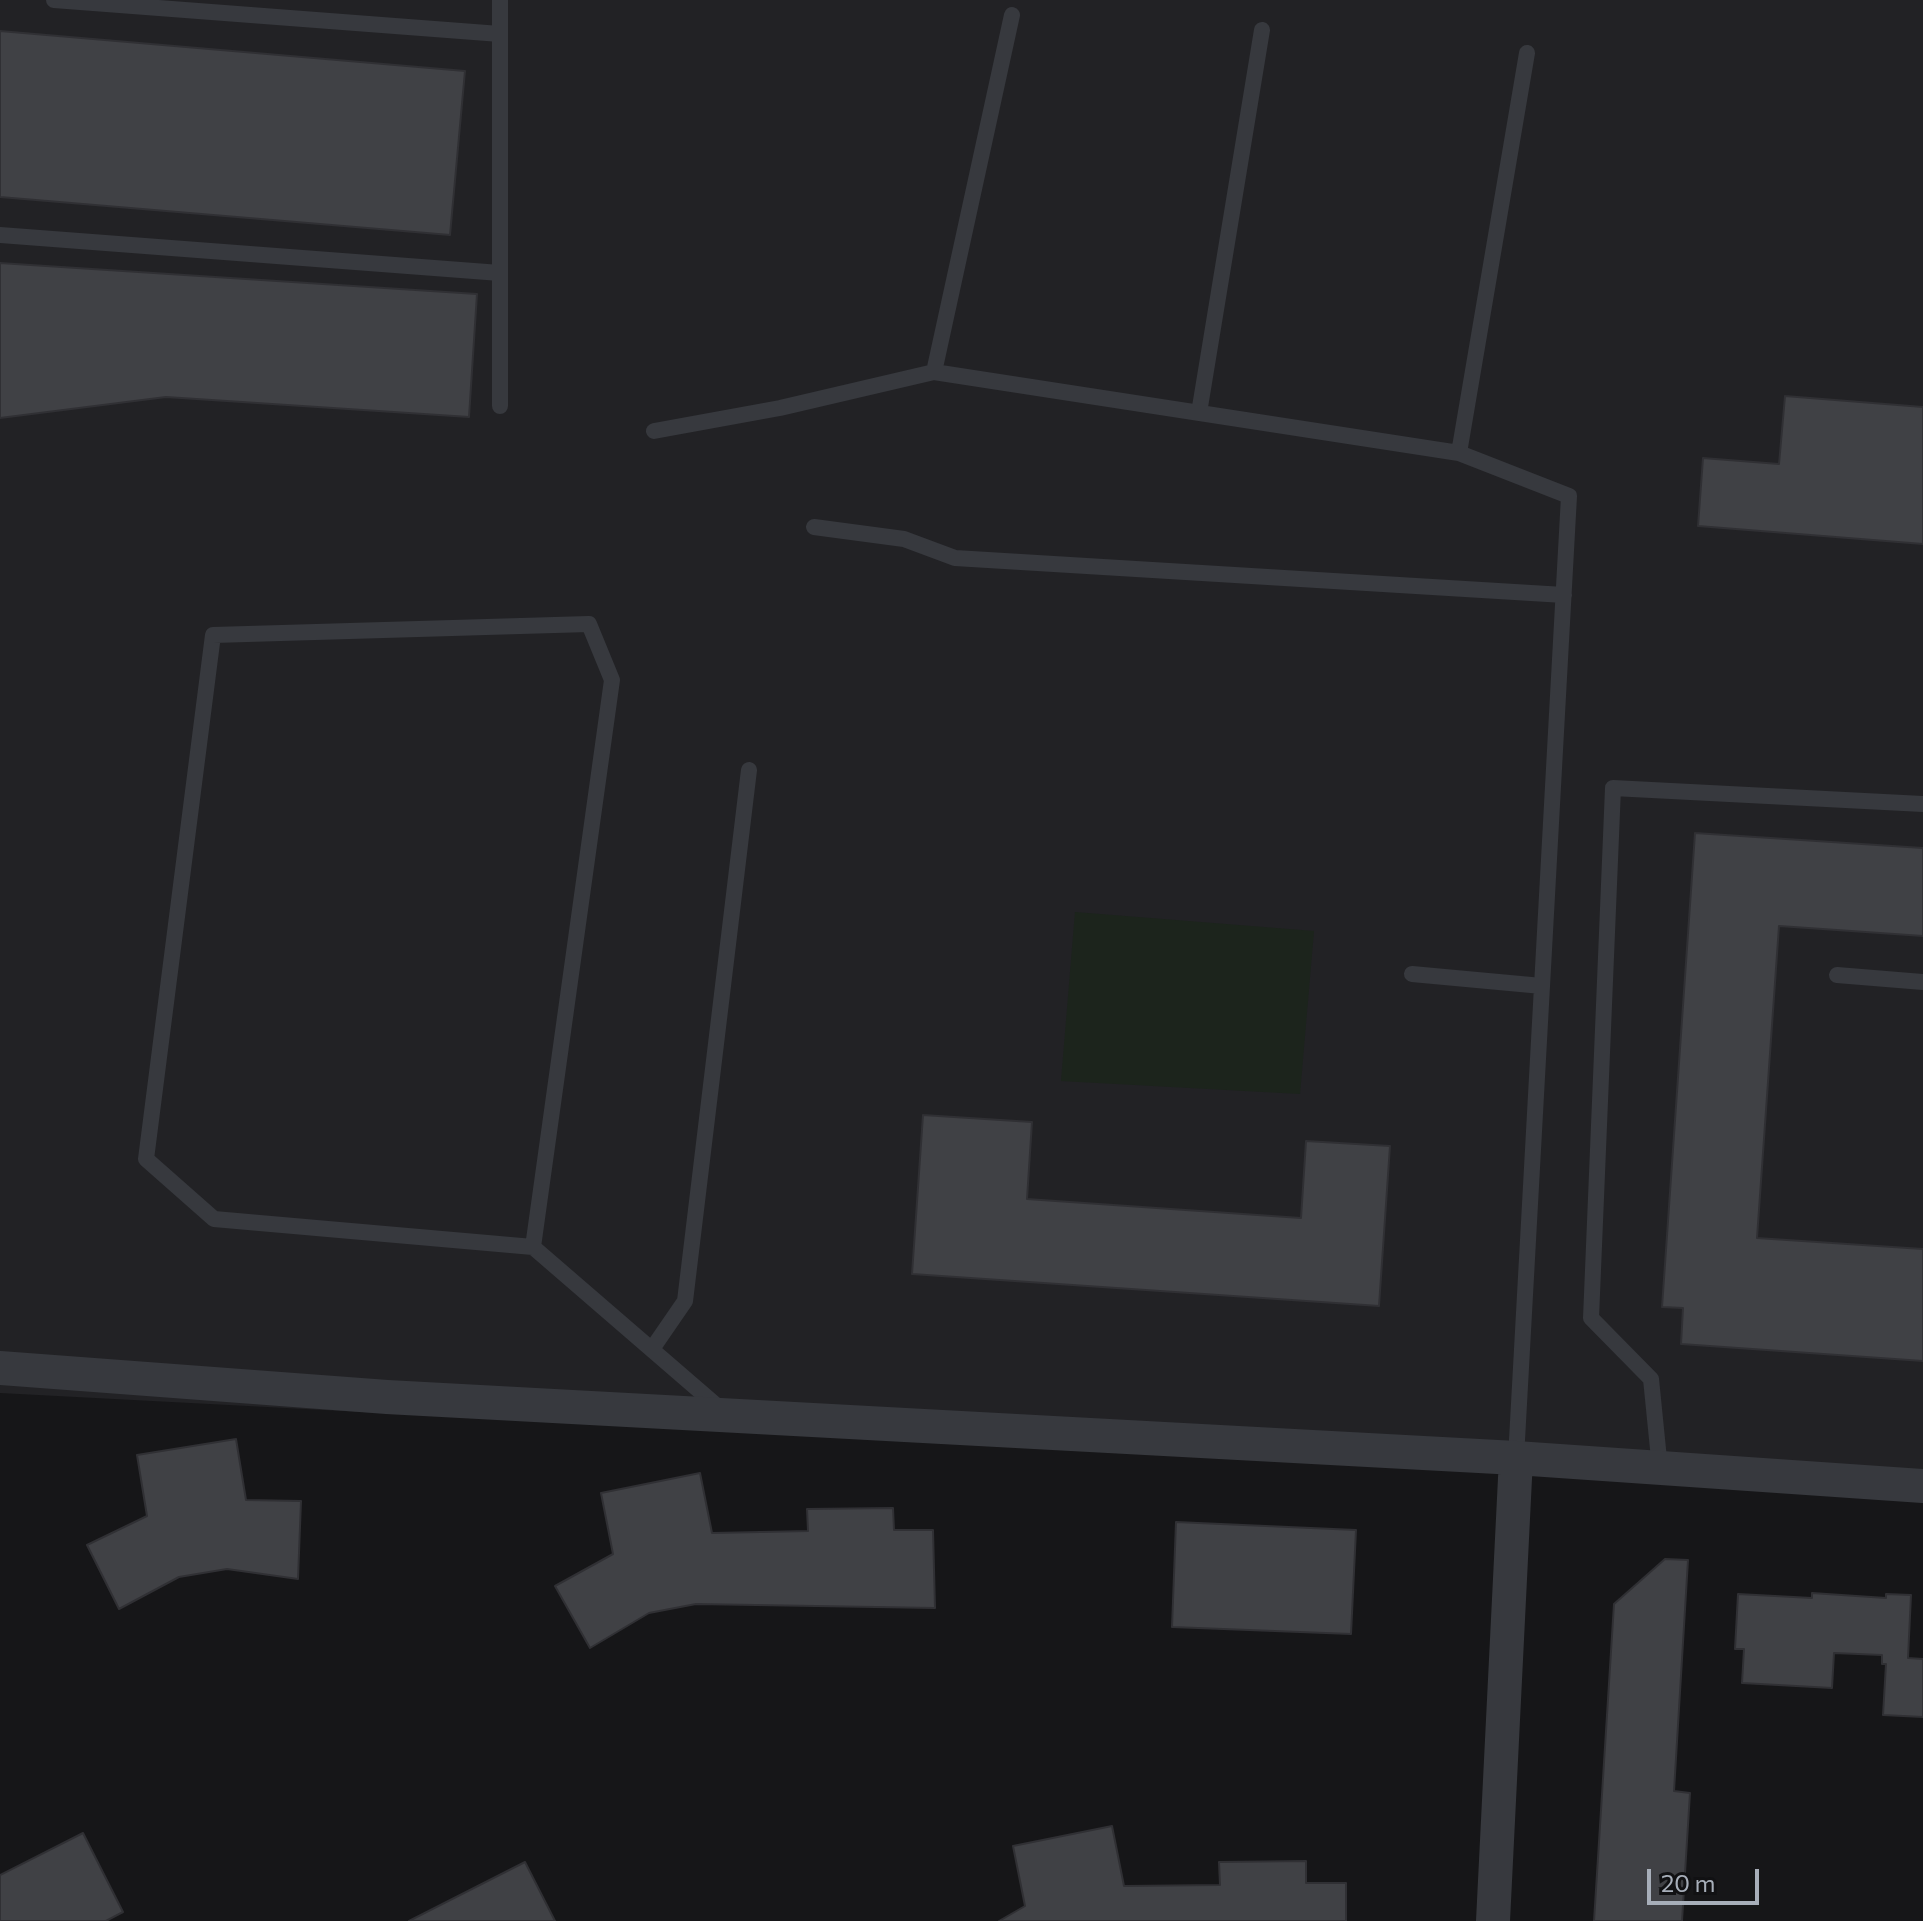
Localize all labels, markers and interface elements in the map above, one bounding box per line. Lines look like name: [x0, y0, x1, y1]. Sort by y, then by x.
scale bar: [1651, 1853, 1763, 1903]
text: 20 m: [1661, 1868, 1715, 1897]

